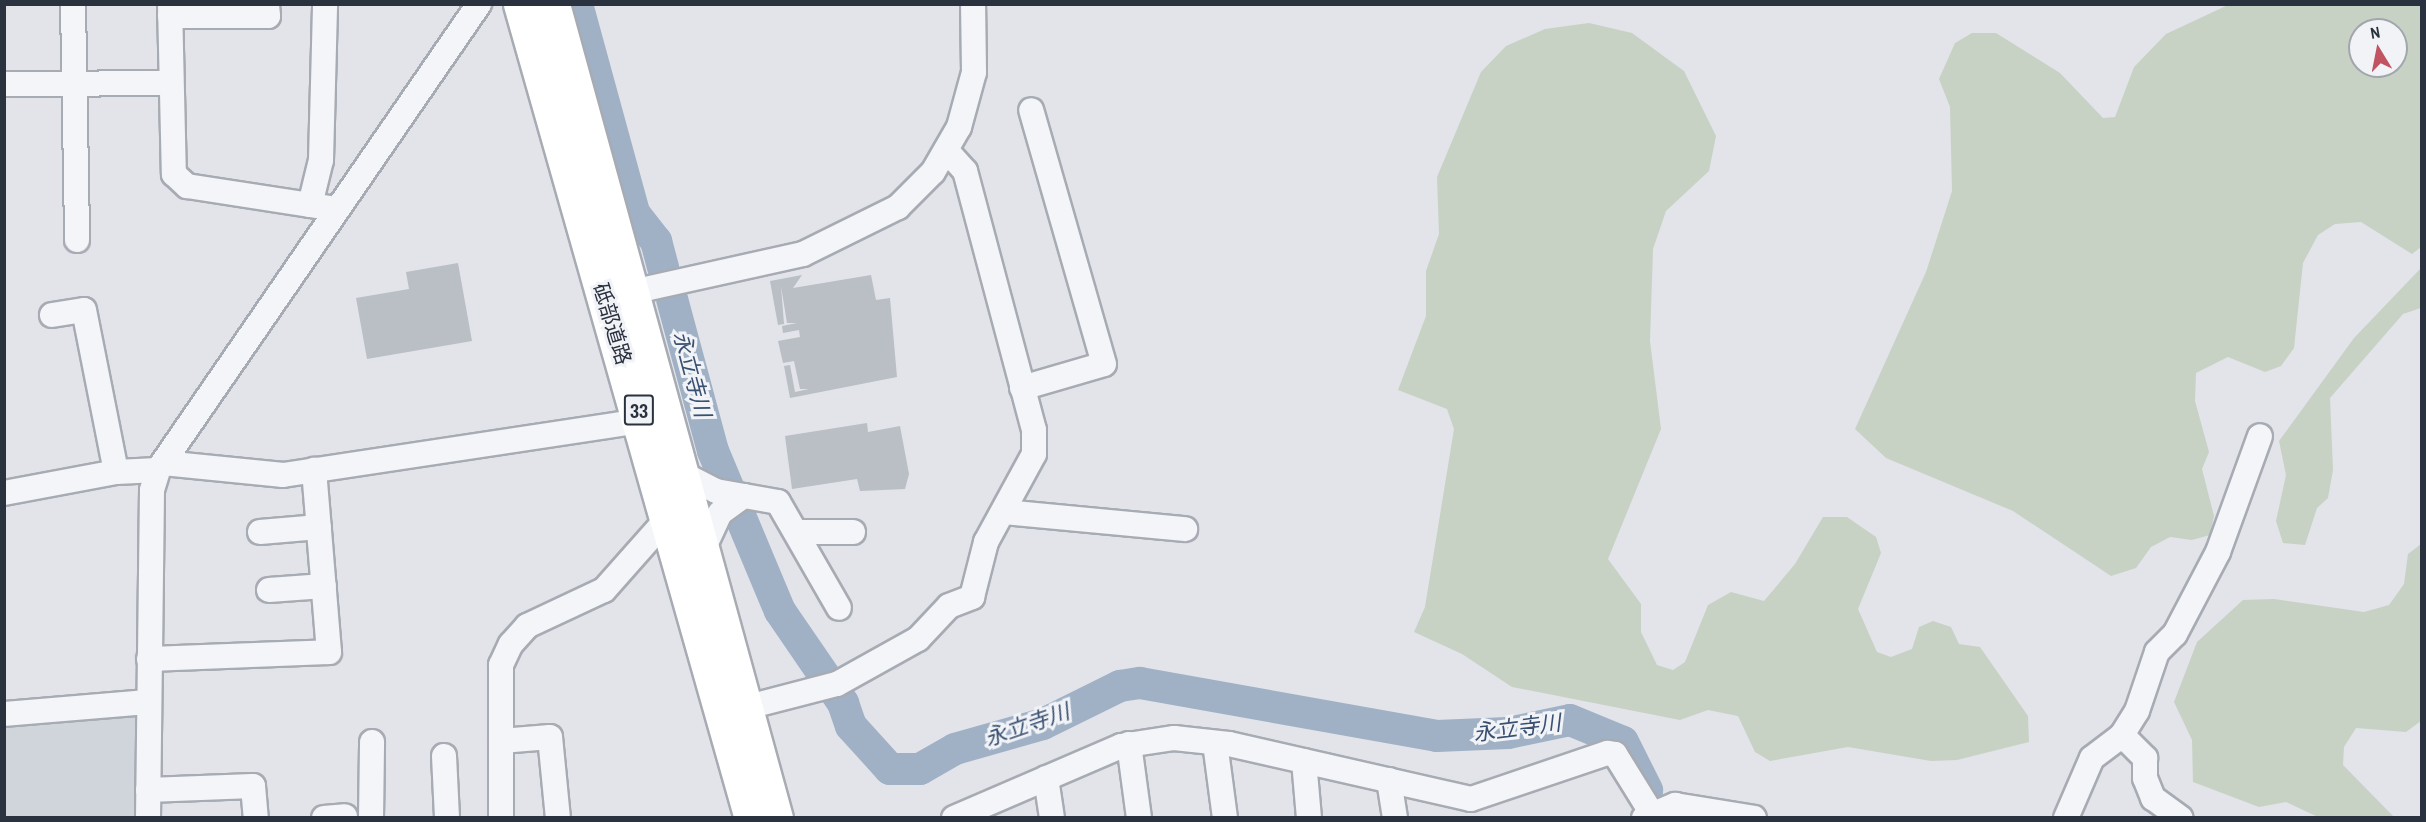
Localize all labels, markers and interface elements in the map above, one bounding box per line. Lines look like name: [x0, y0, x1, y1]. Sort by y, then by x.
north arrow: [2348, 18, 2408, 78]
text: N: [2369, 21, 2382, 44]
street label: 砥部道路: [588, 280, 636, 368]
water label: 永立寺川: [668, 328, 716, 420]
road number: 33: [622, 393, 656, 427]
water label: 永立寺川: [981, 698, 1073, 752]
water label: 永立寺川: [1472, 710, 1562, 746]

